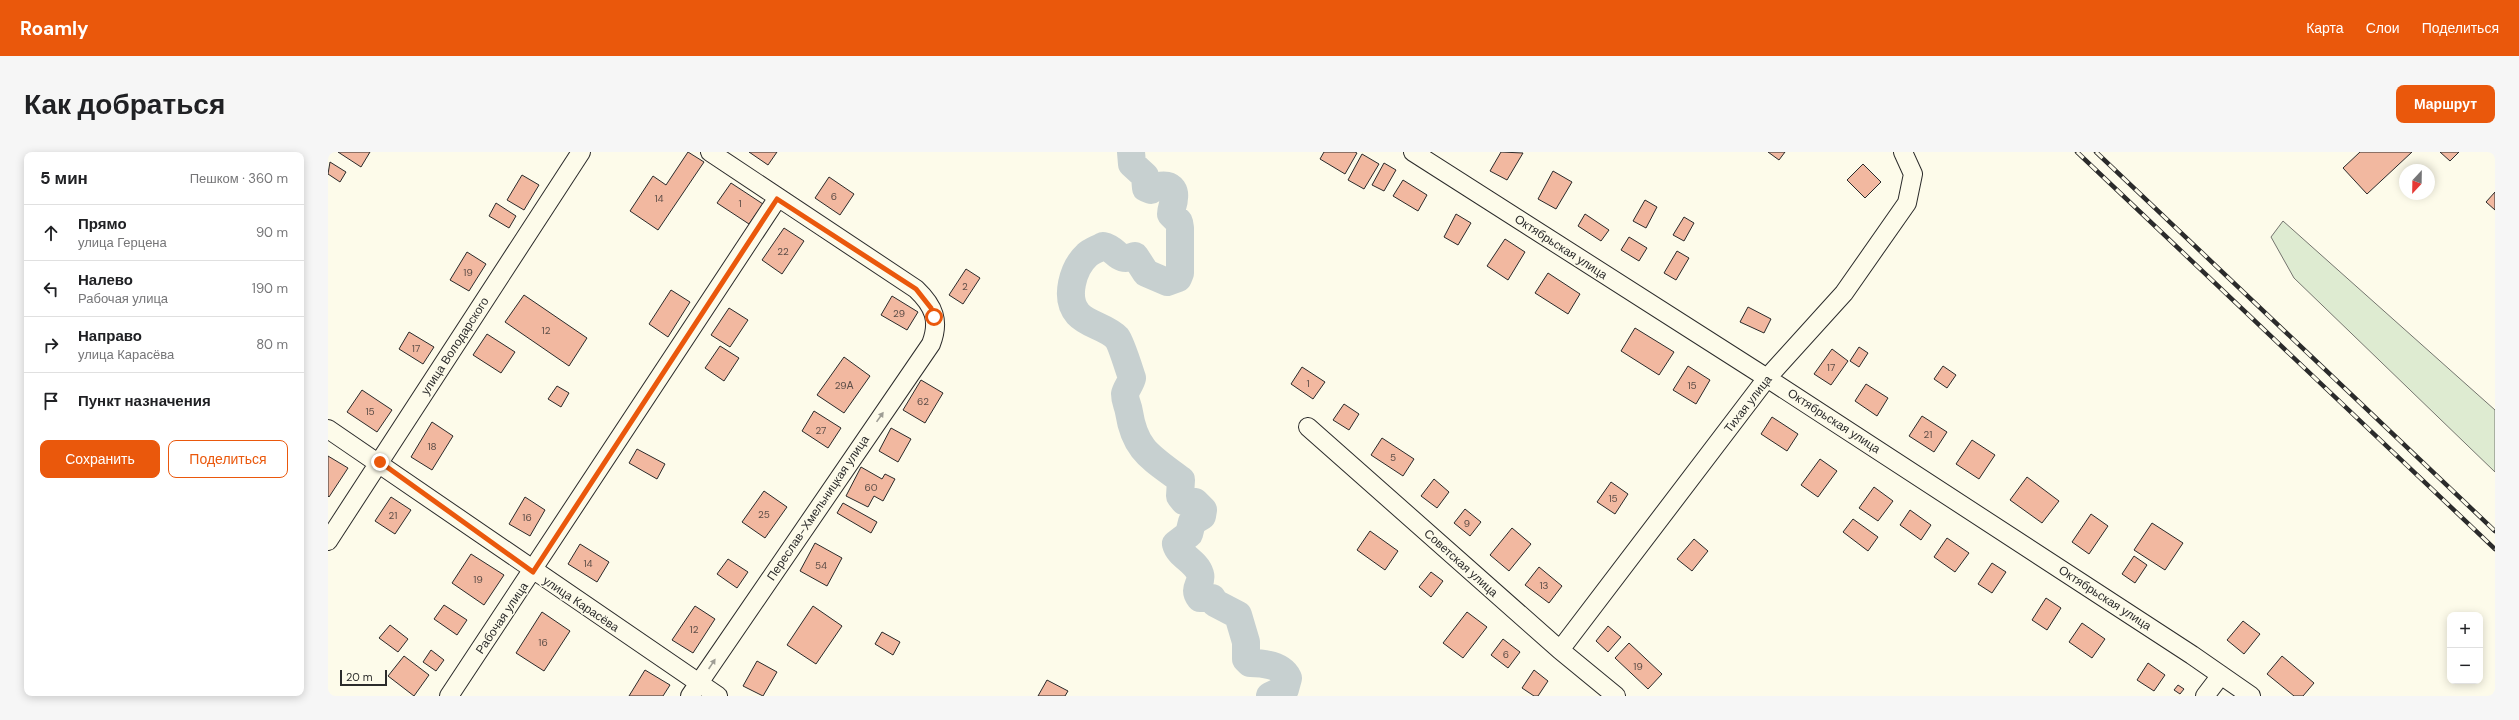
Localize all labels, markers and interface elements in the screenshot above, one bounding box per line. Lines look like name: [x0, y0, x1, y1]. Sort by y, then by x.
text: Roamly: [20, 16, 89, 41]
text: Карта: [2306, 19, 2344, 37]
text: Слои: [2366, 19, 2400, 37]
text: Поделиться: [2422, 19, 2499, 37]
button: Маршрут: [2396, 85, 2495, 123]
text: Как добраться: [24, 86, 225, 123]
north arrow: [2399, 164, 2435, 200]
text: 5 мин: [40, 167, 88, 189]
text: Пешком · 360 m: [190, 170, 288, 187]
house number: 6: [831, 190, 837, 203]
house number: 14: [654, 192, 664, 205]
house number: 1: [738, 197, 742, 210]
street label: Октябрьская улица: [1512, 211, 1611, 283]
text: Прямо: [78, 214, 127, 234]
icon: ahead: [40, 222, 62, 244]
text: 90 m: [256, 224, 288, 241]
text: улица Герцена: [78, 234, 167, 251]
house number: 22: [777, 245, 789, 258]
house number: 19: [463, 266, 473, 279]
text: Налево: [78, 270, 133, 290]
icon: left: [40, 278, 62, 300]
text: 190 m: [252, 280, 288, 297]
house number: 2: [962, 280, 968, 293]
text: Рабочая улица: [78, 290, 168, 307]
street label: улица Володарского: [417, 294, 493, 398]
house number: 29: [893, 307, 905, 320]
route start: [925, 308, 943, 326]
house number: 12: [542, 324, 551, 337]
text: Направо: [78, 326, 142, 346]
icon: right: [40, 334, 62, 356]
text: 80 m: [256, 336, 288, 353]
house number: 17: [412, 342, 420, 355]
text: улица Карасёва: [78, 346, 174, 363]
house number: 17: [1827, 361, 1835, 374]
street label: Тихая улица: [1721, 372, 1776, 436]
house number: 1: [1306, 377, 1310, 390]
house number: 29А: [835, 379, 854, 392]
house number: 15: [1687, 379, 1697, 392]
street label: Октябрьская улица: [1785, 385, 1884, 457]
icon: arrive: [40, 390, 62, 412]
text: Пункт назначения: [78, 391, 211, 411]
house number: 62: [917, 395, 929, 408]
house number: 15: [365, 405, 375, 418]
one-way arrow: [876, 412, 884, 423]
house number: 27: [816, 424, 826, 437]
house number: 21: [1924, 428, 1932, 441]
street label: Переслав-Хмельницкая улица: [763, 432, 873, 584]
button: Сохранить: [40, 440, 160, 478]
button: Поделиться: [168, 440, 288, 478]
house number: 18: [427, 440, 437, 453]
house number: 5: [1390, 451, 1396, 464]
route end: [371, 453, 389, 471]
house number: 60: [864, 481, 878, 494]
house number: 15: [1608, 492, 1618, 505]
house number: 25: [758, 508, 770, 521]
house number: 21: [389, 509, 397, 522]
house number: 16: [522, 511, 532, 524]
house number: 9: [1464, 517, 1470, 530]
street label: Советская улица: [1421, 526, 1502, 601]
house number: 14: [583, 557, 593, 570]
house number: 54: [815, 559, 827, 572]
street label: Октябрьская улица: [2056, 562, 2155, 634]
house number: 19: [473, 573, 483, 586]
street label: улица Карасёва: [540, 573, 623, 636]
street label: Рабочая улица: [472, 579, 532, 657]
house number: 13: [1539, 579, 1549, 592]
map controls: [2447, 612, 2483, 684]
button: +: [2447, 612, 2483, 648]
house number: 12: [690, 623, 699, 636]
house number: 16: [538, 636, 548, 649]
house number: 6: [1503, 648, 1509, 661]
button: −: [2447, 648, 2483, 684]
one-way arrow: [708, 658, 716, 669]
house number: 19: [1633, 660, 1643, 673]
scale bar: [340, 668, 387, 687]
text: 20 m: [346, 670, 372, 684]

